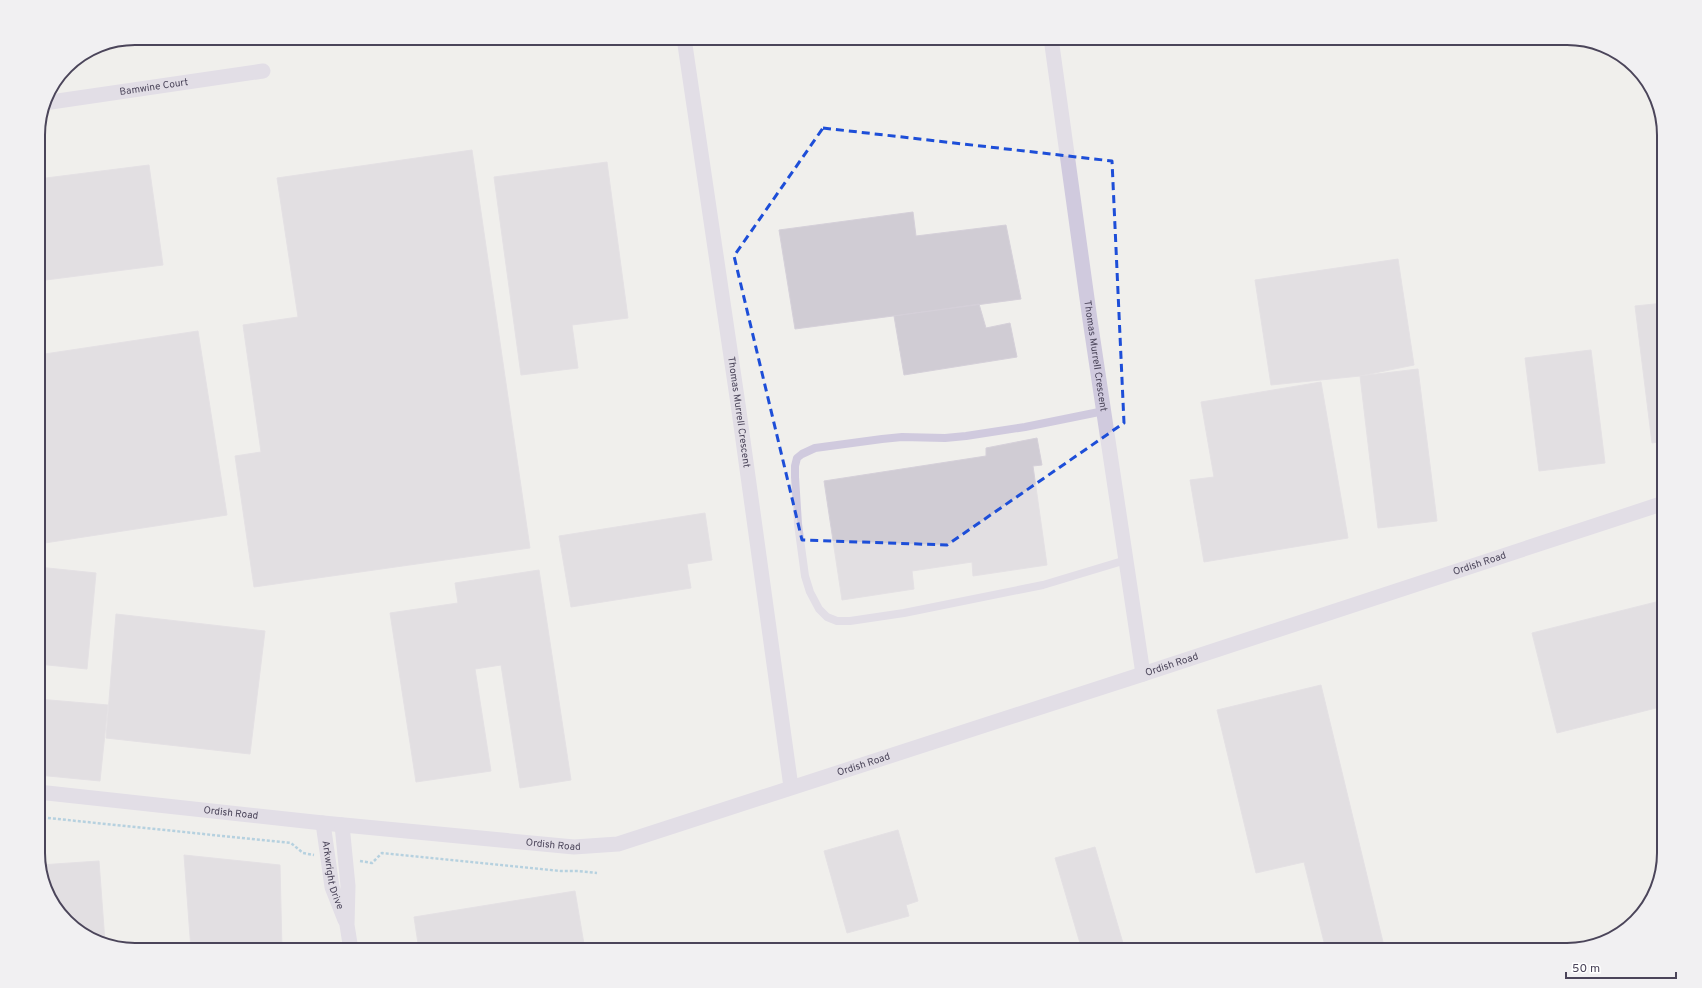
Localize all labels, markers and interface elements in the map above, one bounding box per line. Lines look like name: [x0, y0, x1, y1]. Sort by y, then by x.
street label: Bamwine Court: [119, 75, 189, 98]
street label: Thomas Murrell Crescent: [1081, 300, 1110, 413]
street label: Thomas Murrell Crescent: [725, 356, 753, 469]
street label: Ordish Road: [1451, 549, 1508, 578]
street label: Ordish Road: [1144, 650, 1200, 679]
street label: Ordish Road: [835, 750, 892, 779]
street label: Ordish Road: [203, 804, 259, 822]
street label: Ordish Road: [525, 836, 581, 854]
street label: Arkwright Drive: [319, 840, 347, 911]
scale bar: [1566, 954, 1676, 980]
text: 50 m: [1572, 961, 1600, 977]

